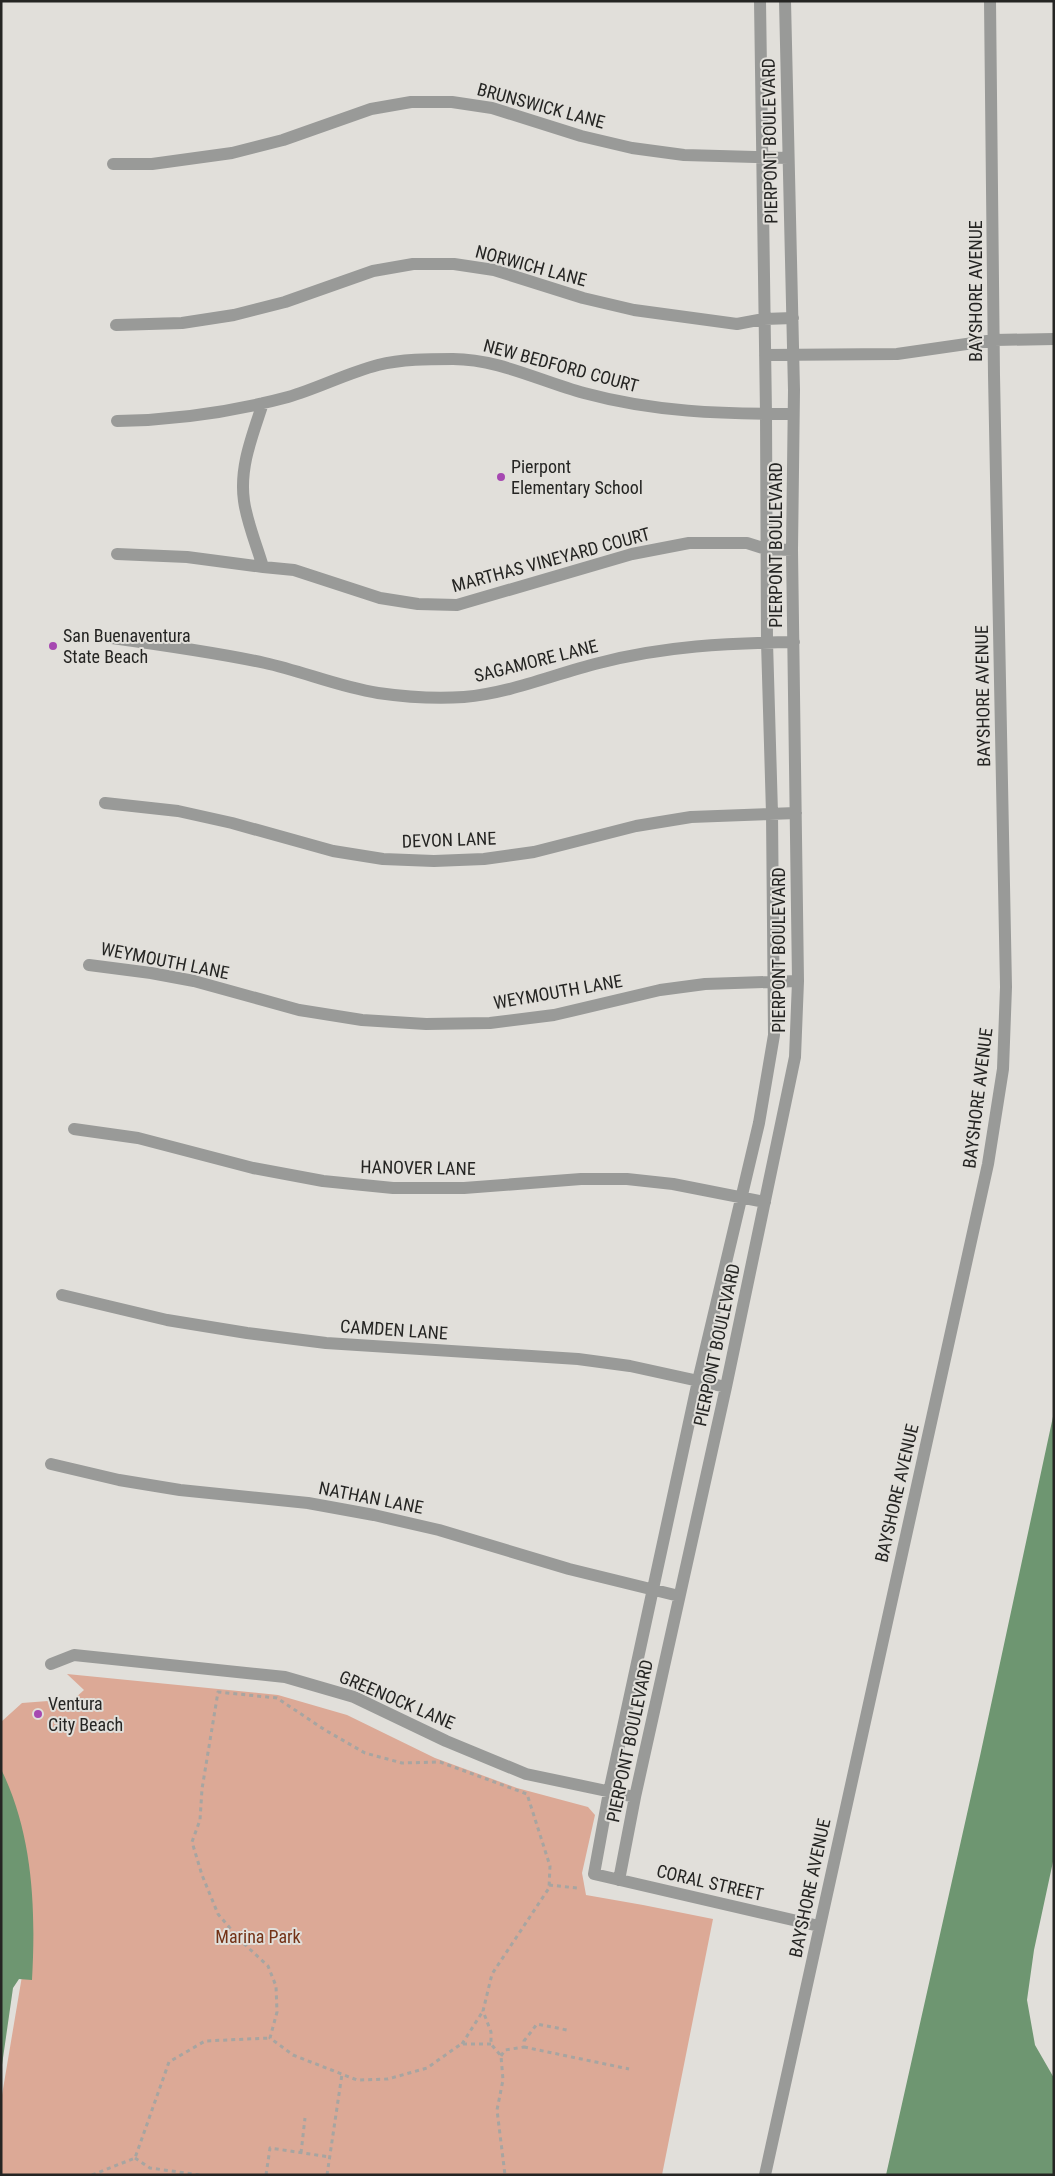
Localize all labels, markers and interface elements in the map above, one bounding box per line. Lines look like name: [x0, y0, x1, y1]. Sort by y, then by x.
street label: PIERPONT BOULEVARD: [758, 58, 781, 224]
street label: BRUNSWICK LANE: [475, 78, 607, 133]
street label: BAYSHORE AVENUE: [965, 220, 986, 362]
street label: NORWICH LANE: [473, 241, 589, 290]
street label: NEW BEDFORD COURT: [481, 335, 641, 396]
place label: Pierpont Elementary School: [511, 456, 643, 498]
street label: PIERPONT BOULEVARD: [765, 462, 786, 628]
marker: Pierpont Elementary School: [495, 471, 507, 483]
street label: MARTHAS VINEYARD COURT: [449, 523, 652, 596]
place label: San Buenaventura State Beach: [63, 625, 191, 667]
street label: BAYSHORE AVENUE: [971, 625, 994, 767]
street label: SAGAMORE LANE: [472, 635, 600, 686]
marker: San Buenaventura State Beach: [47, 640, 59, 652]
street label: DEVON LANE: [401, 827, 497, 852]
street label: PIERPONT BOULEVARD: [768, 867, 789, 1033]
street label: WEYMOUTH LANE: [99, 938, 231, 983]
street label: WEYMOUTH LANE: [492, 970, 624, 1013]
street label: BAYSHORE AVENUE: [958, 1026, 997, 1169]
street label: HANOVER LANE: [360, 1156, 476, 1179]
street label: PIERPONT BOULEVARD: [689, 1262, 744, 1428]
street label: CAMDEN LANE: [339, 1315, 449, 1344]
street label: BAYSHORE AVENUE: [870, 1422, 923, 1564]
street label: NATHAN LANE: [317, 1477, 425, 1518]
street label: PIERPONT BOULEVARD: [602, 1658, 657, 1824]
street label: GREENOCK LANE: [336, 1666, 458, 1733]
place label: Ventura City Beach: [48, 1693, 123, 1735]
marker: Ventura City Beach: [32, 1708, 44, 1720]
street label: BAYSHORE AVENUE: [785, 1816, 835, 1959]
street label: CORAL STREET: [654, 1860, 766, 1905]
park label: Marina Park: [215, 1926, 301, 1947]

